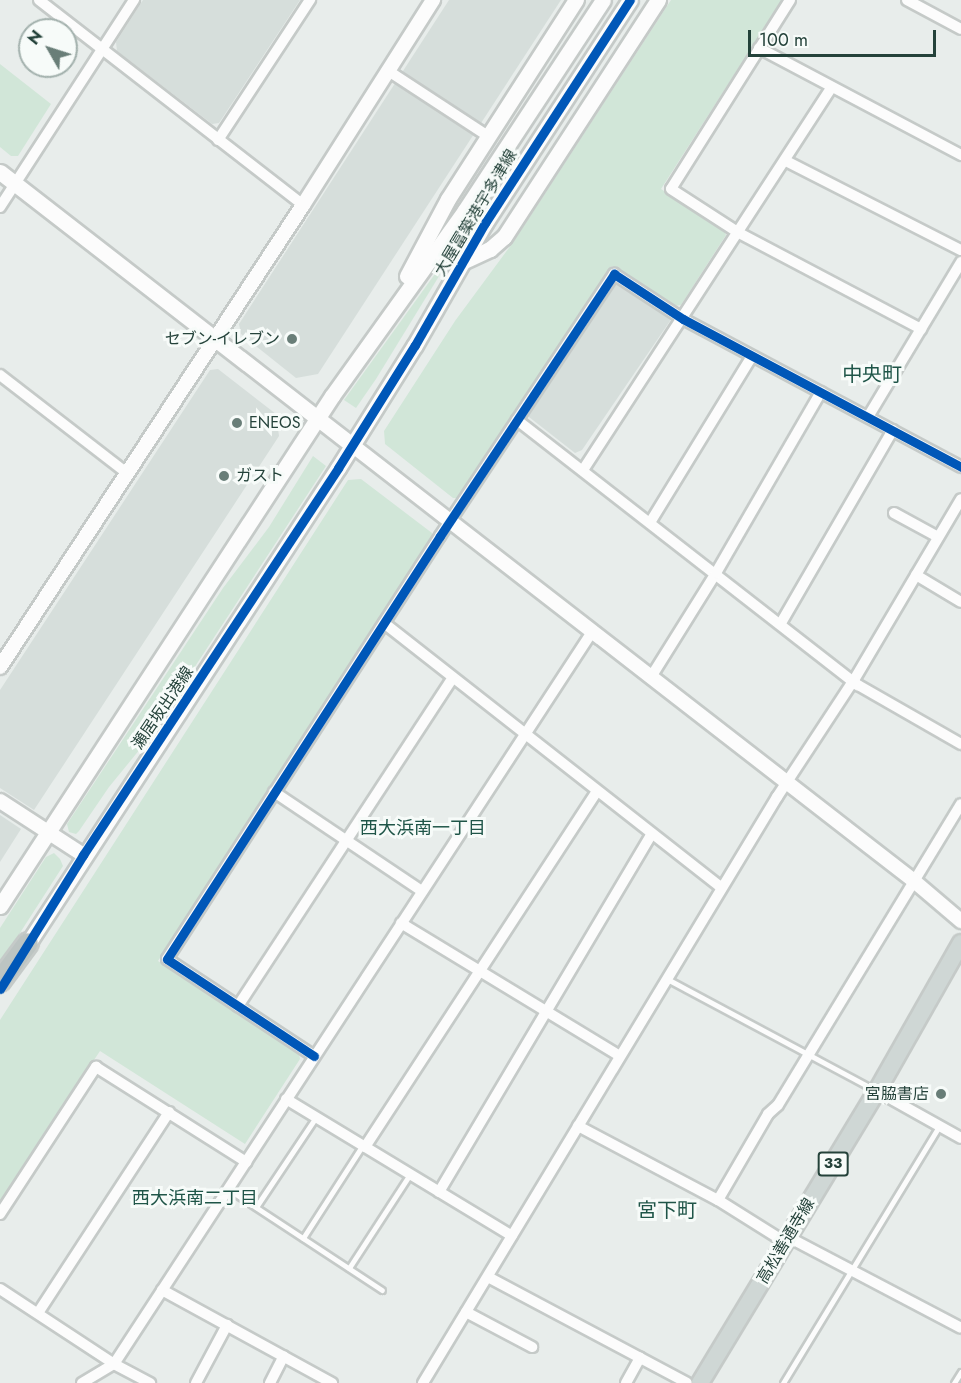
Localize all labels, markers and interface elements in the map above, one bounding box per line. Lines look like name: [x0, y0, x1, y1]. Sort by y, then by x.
north arrow: [18, 18, 78, 78]
scale bar: [751, 18, 938, 56]
text: N: [22, 25, 48, 50]
text: 100 m: [759, 27, 808, 53]
street label: 大屋冨築港宇多津線: [431, 146, 521, 280]
place label: セブン-イレブン: [165, 329, 280, 349]
marker: セブン-イレブン: [285, 332, 299, 346]
district label: 中央町: [842, 362, 902, 386]
place label: ENEOS: [249, 413, 300, 433]
marker: ENEOS: [230, 416, 244, 430]
place label: ガスト: [236, 466, 284, 486]
marker: ガスト: [217, 469, 231, 483]
street label: 瀬居坂出港線: [128, 663, 198, 753]
district label: 西大浜南一丁目: [360, 817, 486, 839]
place label: 宮脇書店: [865, 1084, 929, 1104]
marker: 宮脇書店: [934, 1087, 948, 1101]
road number: 33: [816, 1152, 850, 1176]
district label: 西大浜南二丁目: [132, 1187, 258, 1209]
street label: 高松善通寺線: [753, 1195, 819, 1287]
district label: 宮下町: [637, 1198, 697, 1222]

